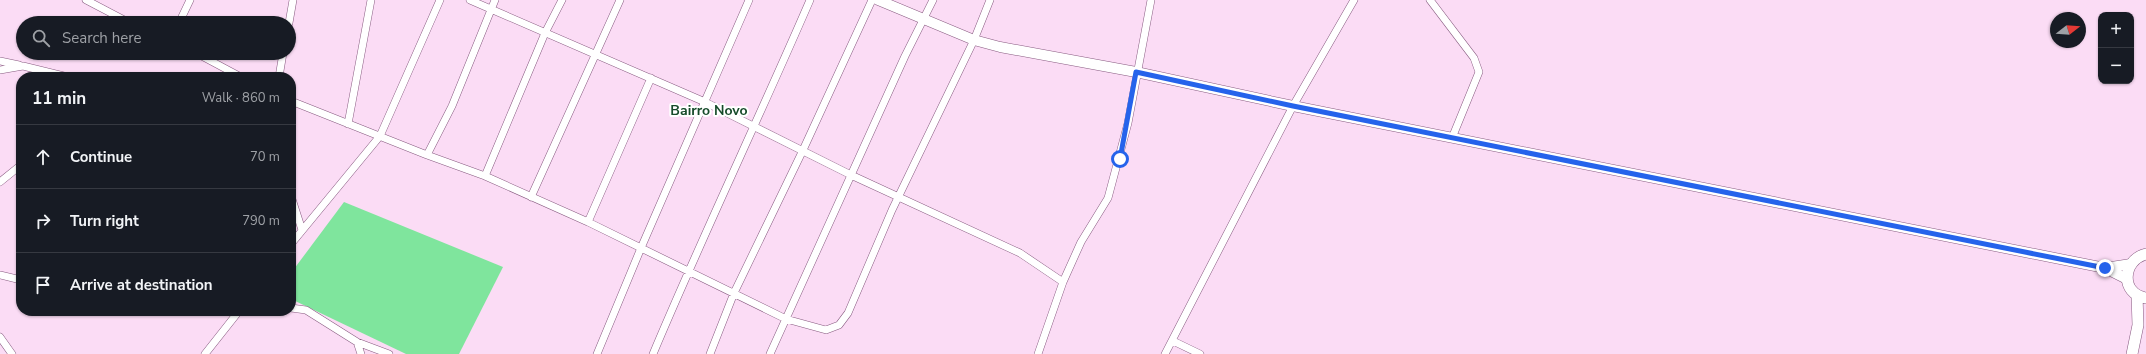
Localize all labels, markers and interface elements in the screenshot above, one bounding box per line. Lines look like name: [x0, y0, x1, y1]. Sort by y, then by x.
north arrow: [2050, 12, 2086, 48]
map controls: [2098, 12, 2134, 84]
button: +: [2098, 12, 2134, 48]
search box: [16, 16, 296, 60]
icon: search: [30, 27, 52, 49]
text: Search here: [62, 28, 142, 48]
button: −: [2098, 48, 2134, 84]
text: 11 min: [32, 87, 86, 110]
text: Walk · 860 m: [202, 89, 280, 107]
district label: Bairro Novo: [670, 101, 748, 120]
icon: ahead: [32, 146, 54, 168]
text: Continue: [70, 147, 132, 167]
text: 70 m: [250, 148, 280, 166]
route start: [1111, 150, 1129, 168]
icon: right: [32, 210, 54, 232]
text: Turn right: [70, 211, 139, 231]
text: 790 m: [242, 212, 280, 230]
route end: [2096, 259, 2114, 277]
icon: arrive: [32, 274, 54, 296]
text: Arrive at destination: [70, 275, 213, 295]

